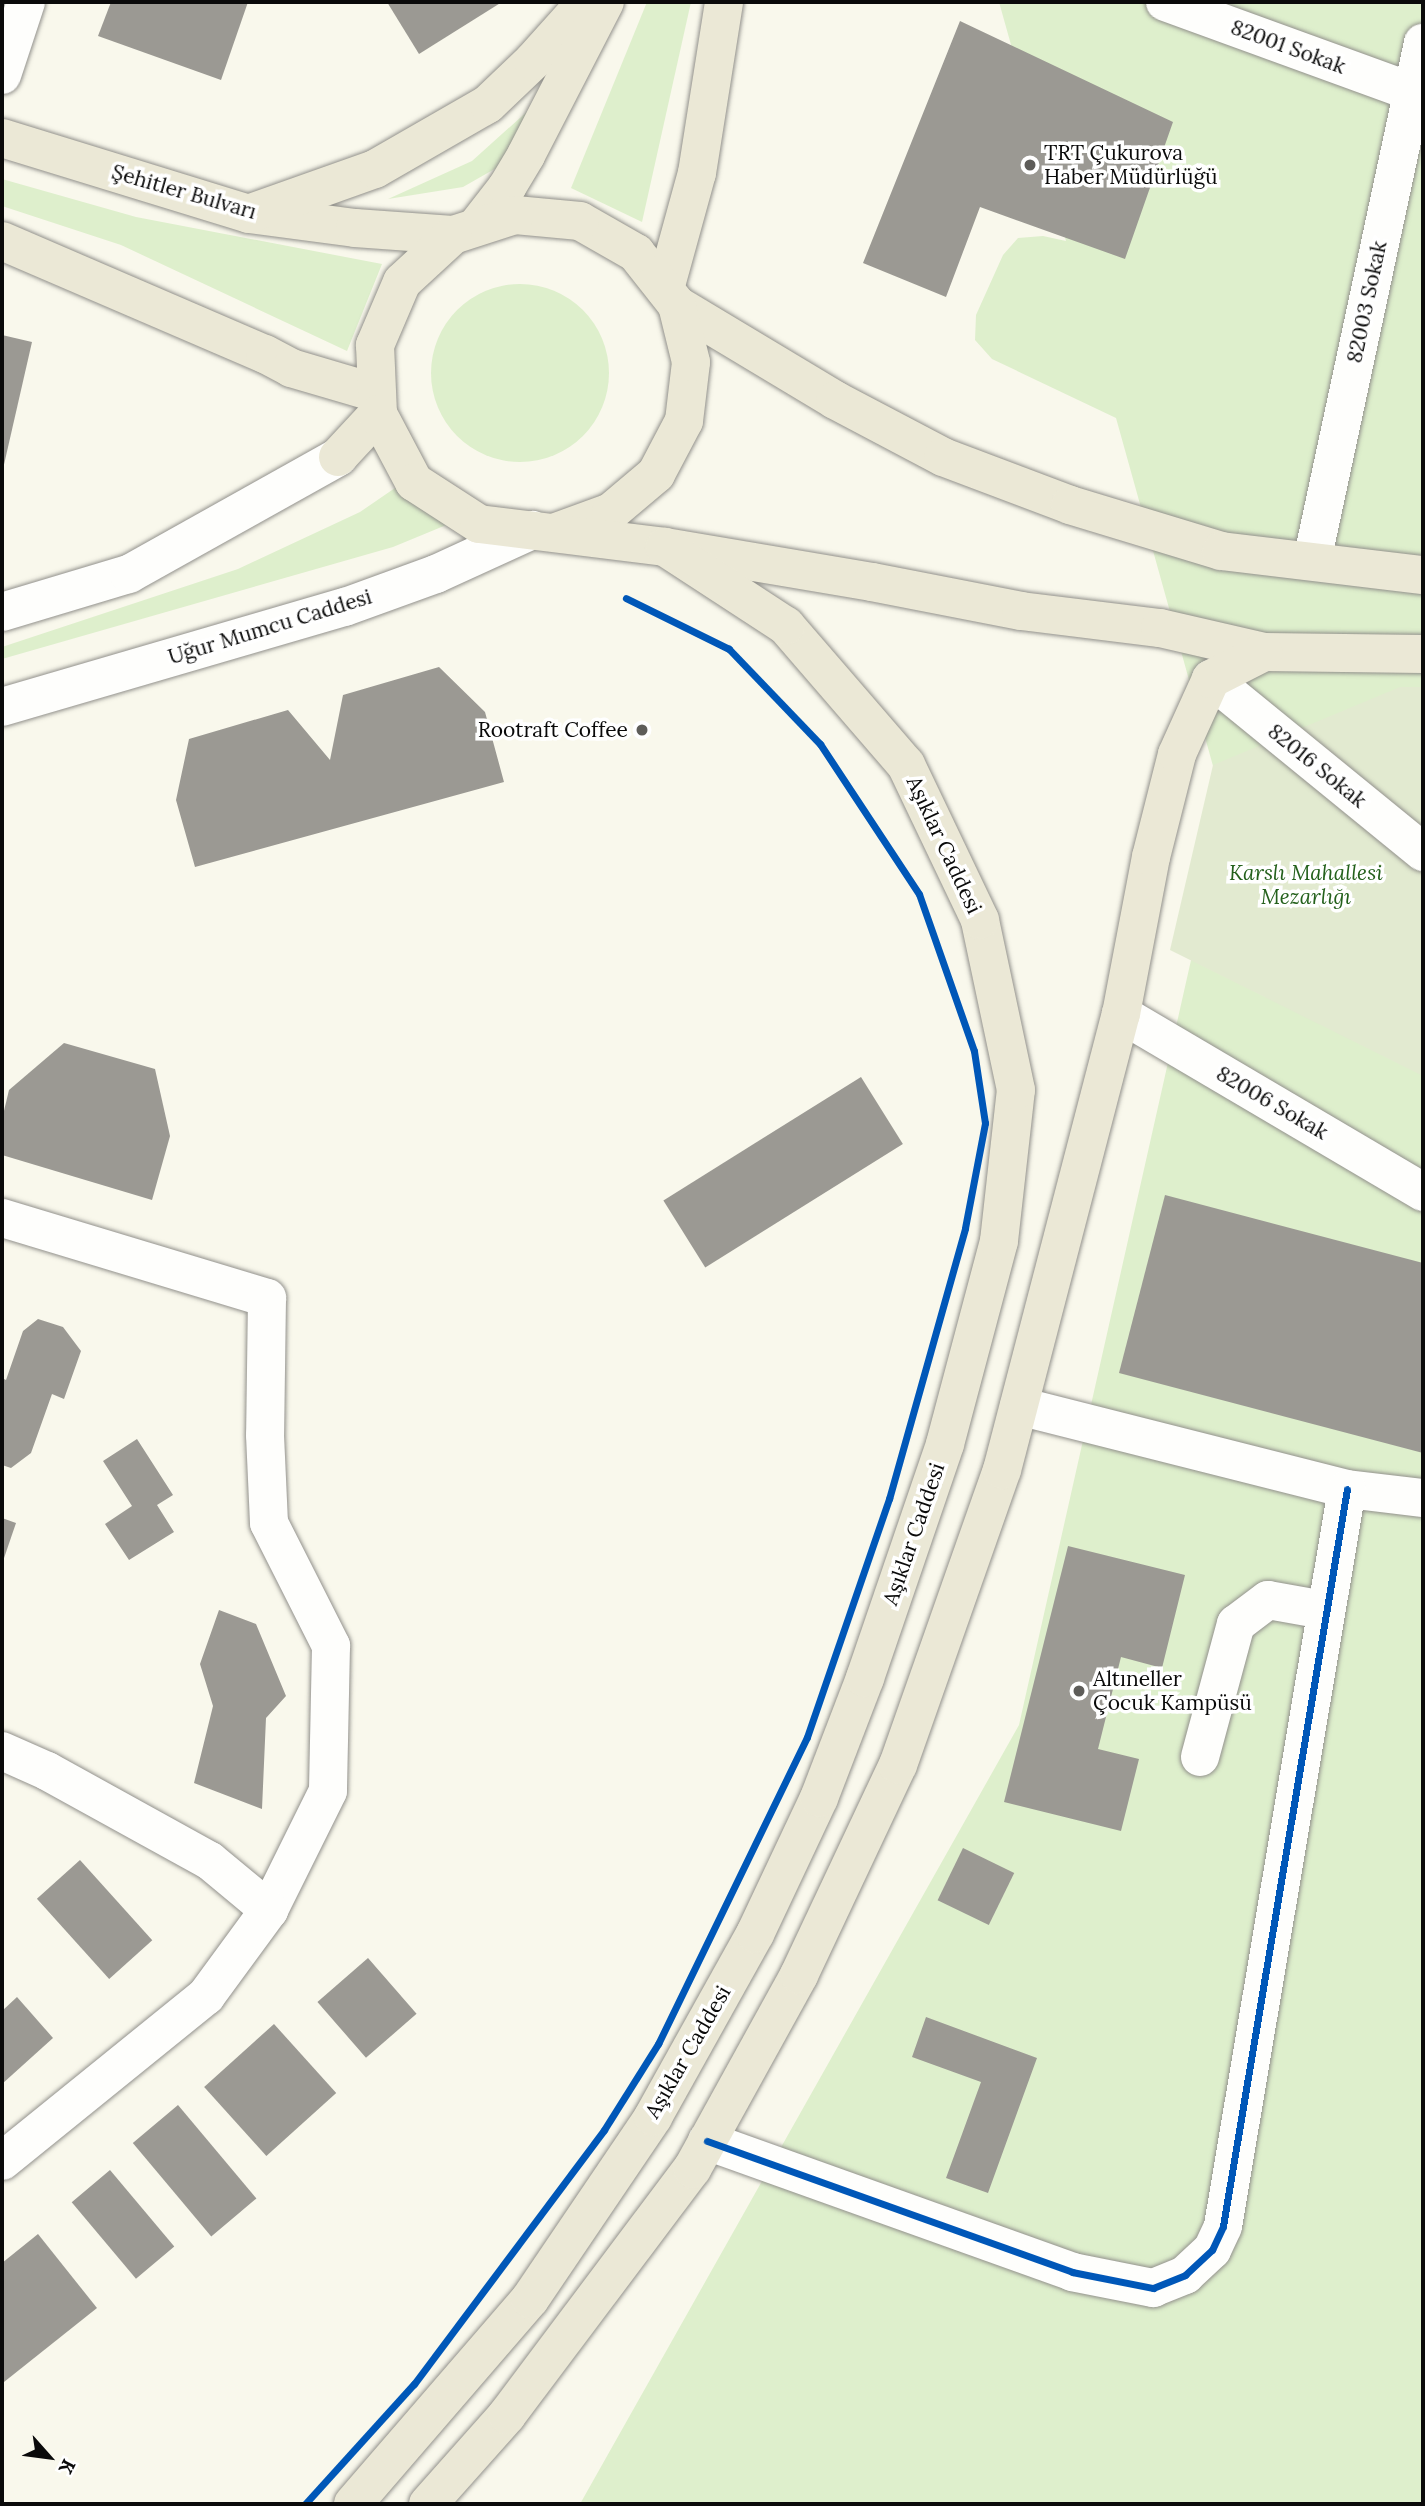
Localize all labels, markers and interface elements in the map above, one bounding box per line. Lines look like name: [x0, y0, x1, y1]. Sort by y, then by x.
street label: 82001 Sokak: [1227, 15, 1349, 79]
place label: TRT Çukurova Haber Müdürlüğü: [1044, 140, 1218, 190]
marker: TRT Çukurova Haber Müdürlüğü: [1022, 157, 1038, 173]
street label: Şehitler Bulvarı: [109, 159, 259, 225]
street label: 82003 Sokak: [1342, 239, 1392, 365]
street label: Uğur Mumcu Caddesi: [165, 584, 375, 670]
place label: Rootraft Coffee: [478, 717, 628, 743]
street label: 82016 Sokak: [1263, 719, 1371, 813]
marker: Rootraft Coffee: [634, 722, 650, 738]
street label: Aşıklar Caddesi: [901, 772, 987, 918]
park label: Karslı Mahallesi Mezarlığı: [1229, 860, 1383, 910]
street label: 82006 Sokak: [1212, 1061, 1332, 1145]
street label: Aşıklar Caddesi: [878, 1460, 950, 1608]
place label: Altıneller Çocuk Kampüsü: [1093, 1666, 1252, 1716]
marker: Altıneller Çocuk Kampüsü: [1071, 1683, 1087, 1699]
street label: Aşıklar Caddesi: [640, 1981, 736, 2123]
north arrow: [14, 2422, 84, 2492]
text: K: [54, 2455, 81, 2478]

